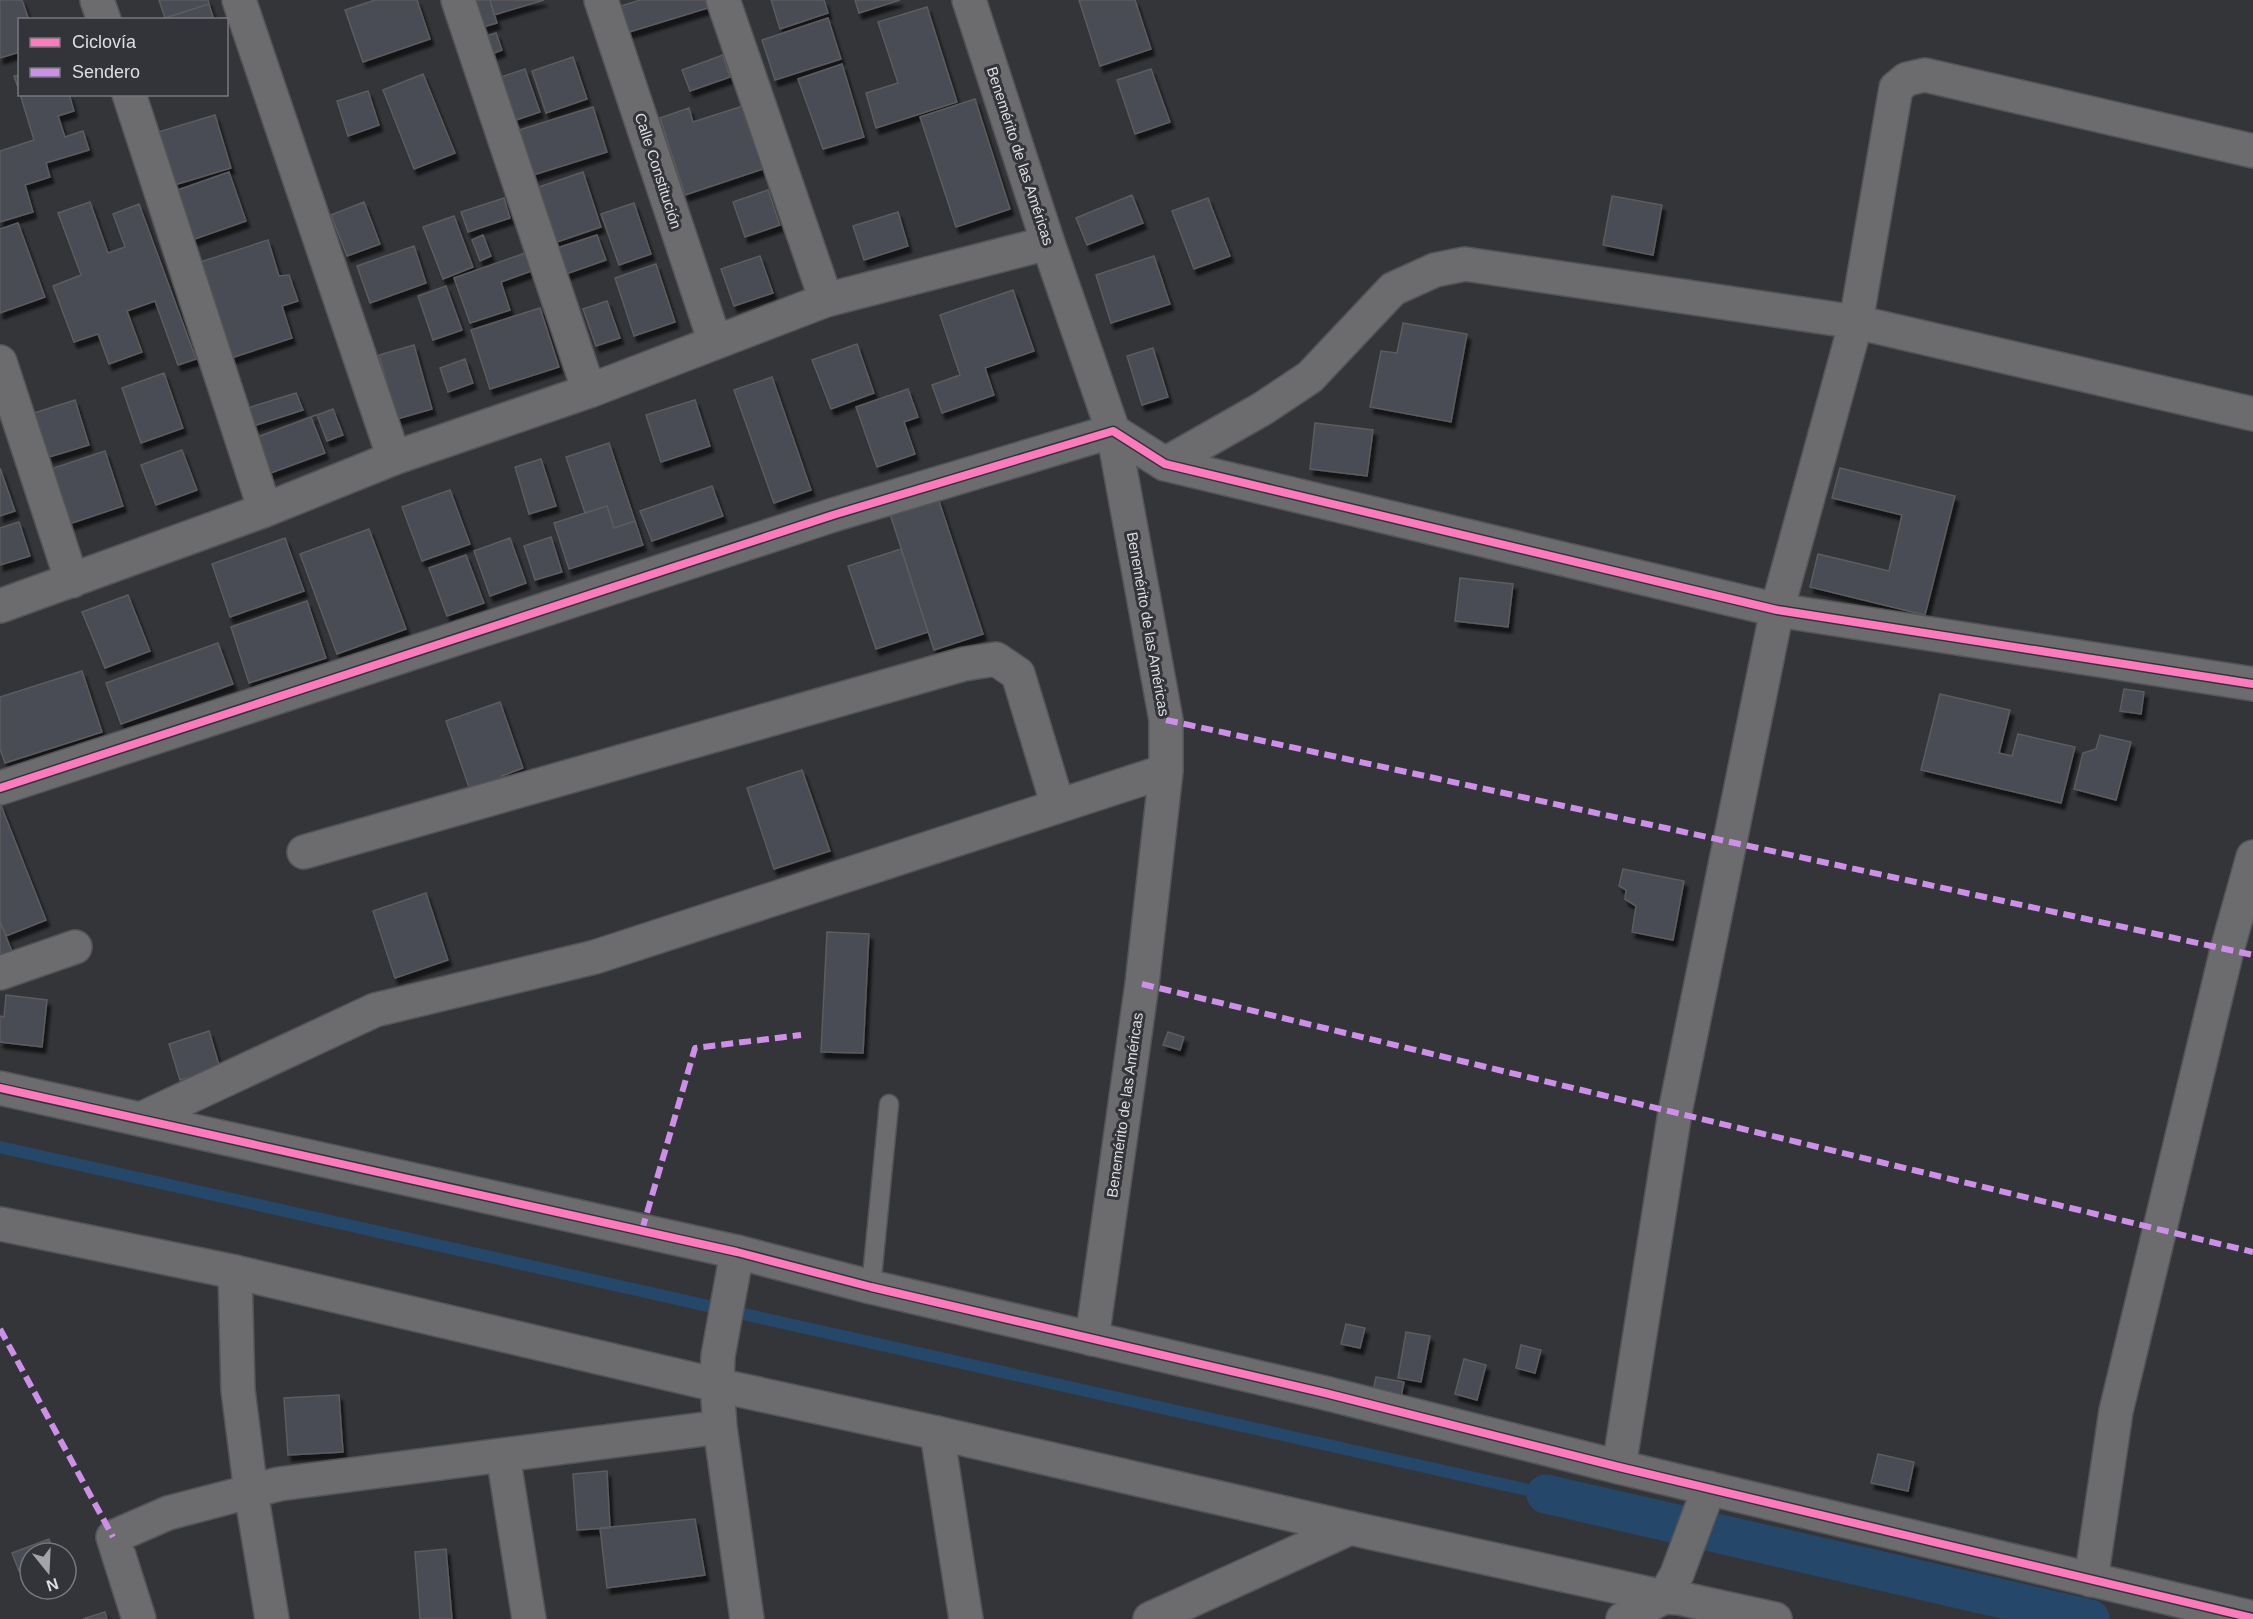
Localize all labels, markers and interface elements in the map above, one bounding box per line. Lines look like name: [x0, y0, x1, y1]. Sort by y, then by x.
legend: [18, 18, 228, 96]
text: Ciclovía: [72, 32, 137, 52]
text: Sendero: [72, 62, 140, 82]
street label: Benemérito de las Américas: [984, 64, 1057, 247]
street label: Calle Constitución: [632, 111, 685, 231]
street label: Benemérito de las Américas: [1124, 530, 1173, 717]
street label: Benemérito de las Américas: [1103, 1011, 1146, 1199]
north arrow: [18, 1541, 78, 1601]
text: N: [44, 1575, 61, 1595]

